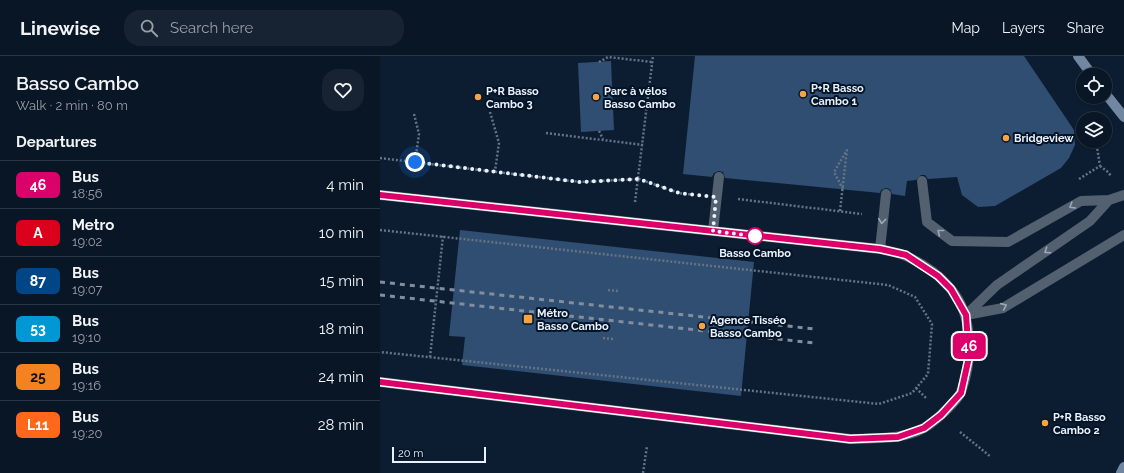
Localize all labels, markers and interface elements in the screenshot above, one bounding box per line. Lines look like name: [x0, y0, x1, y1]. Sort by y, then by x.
search box: [124, 10, 404, 46]
text: Linewise: [20, 17, 100, 39]
icon: search: [138, 17, 160, 39]
text: Search here: [170, 19, 253, 37]
text: Map: [952, 20, 980, 36]
text: Layers: [1002, 20, 1045, 36]
text: Share: [1067, 20, 1104, 36]
map controls: [1076, 68, 1112, 148]
button: locate: [1076, 68, 1112, 104]
button: heart: [322, 69, 364, 111]
text: Basso Cambo: [16, 72, 139, 94]
place label: P+R Basso Cambo 1: [811, 82, 864, 108]
place label: P+R Basso Cambo 3: [486, 85, 539, 111]
place label: Parc à vélos Basso Cambo: [604, 85, 676, 111]
marker: P+R Basso Cambo 1: [798, 89, 808, 99]
marker: P+R Basso Cambo 3: [473, 92, 483, 102]
marker: Parc à vélos Basso Cambo: [591, 92, 601, 102]
text: Walk · 2 min · 80 m: [16, 98, 128, 113]
button: layers: [1076, 112, 1112, 148]
place label: Bridgeview: [1014, 132, 1074, 145]
text: Departures: [16, 133, 97, 151]
marker: Bridgeview: [1001, 133, 1011, 143]
your location: [405, 152, 425, 172]
text: Bus: [72, 168, 99, 186]
text: 4 min: [326, 176, 364, 194]
text: 46: [30, 177, 46, 193]
text: 18:56: [72, 186, 103, 201]
one-way arrow: [1069, 202, 1076, 209]
text: Metro: [72, 216, 114, 234]
one-way arrow: [878, 218, 887, 225]
text: 10 min: [319, 224, 364, 242]
text: A: [33, 225, 43, 241]
marker: Basso Cambo: [746, 227, 764, 245]
one-way arrow: [938, 230, 945, 237]
text: 19:02: [72, 234, 102, 249]
one-way arrow: [1044, 246, 1051, 254]
place label: Basso Cambo: [719, 247, 791, 260]
text: Bus: [72, 264, 99, 282]
text: 15 min: [320, 272, 364, 290]
text: 87: [30, 273, 46, 289]
text: 19:07: [72, 282, 102, 297]
one-way arrow: [1000, 303, 1007, 311]
place label: Métro Basso Cambo: [537, 307, 609, 333]
text: Bus: [72, 312, 99, 330]
marker: Métro Basso Cambo: [522, 313, 534, 325]
place label: Agence Tisséo Basso Cambo: [710, 314, 787, 340]
text: 18 min: [319, 320, 364, 338]
text: 53: [30, 321, 46, 337]
marker: Agence Tisséo Basso Cambo: [697, 321, 707, 331]
text: 19:10: [72, 330, 101, 345]
line badge: 46: [951, 333, 987, 359]
text: 46: [961, 338, 977, 354]
text: Bus: [72, 360, 99, 378]
text: 24 min: [318, 368, 364, 386]
text: 25: [30, 369, 46, 385]
text: 19:16: [72, 378, 101, 393]
text: Bus: [72, 408, 99, 426]
place label: P+R Basso Cambo 2: [1053, 411, 1106, 437]
text: 28 min: [318, 416, 364, 434]
text: L11: [27, 417, 49, 433]
marker: P+R Basso Cambo 2: [1040, 418, 1050, 428]
text: 19:20: [72, 426, 102, 441]
scale bar: [392, 445, 486, 464]
text: 20 m: [398, 447, 423, 460]

